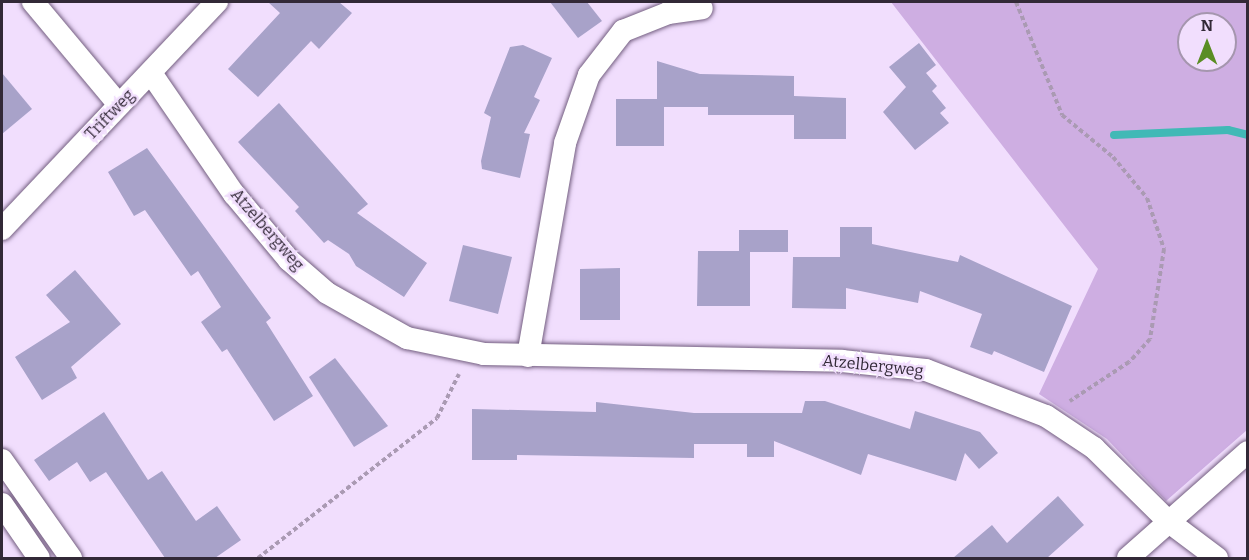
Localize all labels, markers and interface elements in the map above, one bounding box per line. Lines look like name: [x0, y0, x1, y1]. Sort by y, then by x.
north arrow: [1177, 12, 1237, 72]
text: N: [1201, 16, 1213, 35]
street label: Triftweg: [82, 86, 138, 144]
street label: Atzelbergweg: [226, 185, 308, 275]
street label: Atzelbergweg: [822, 351, 924, 381]

